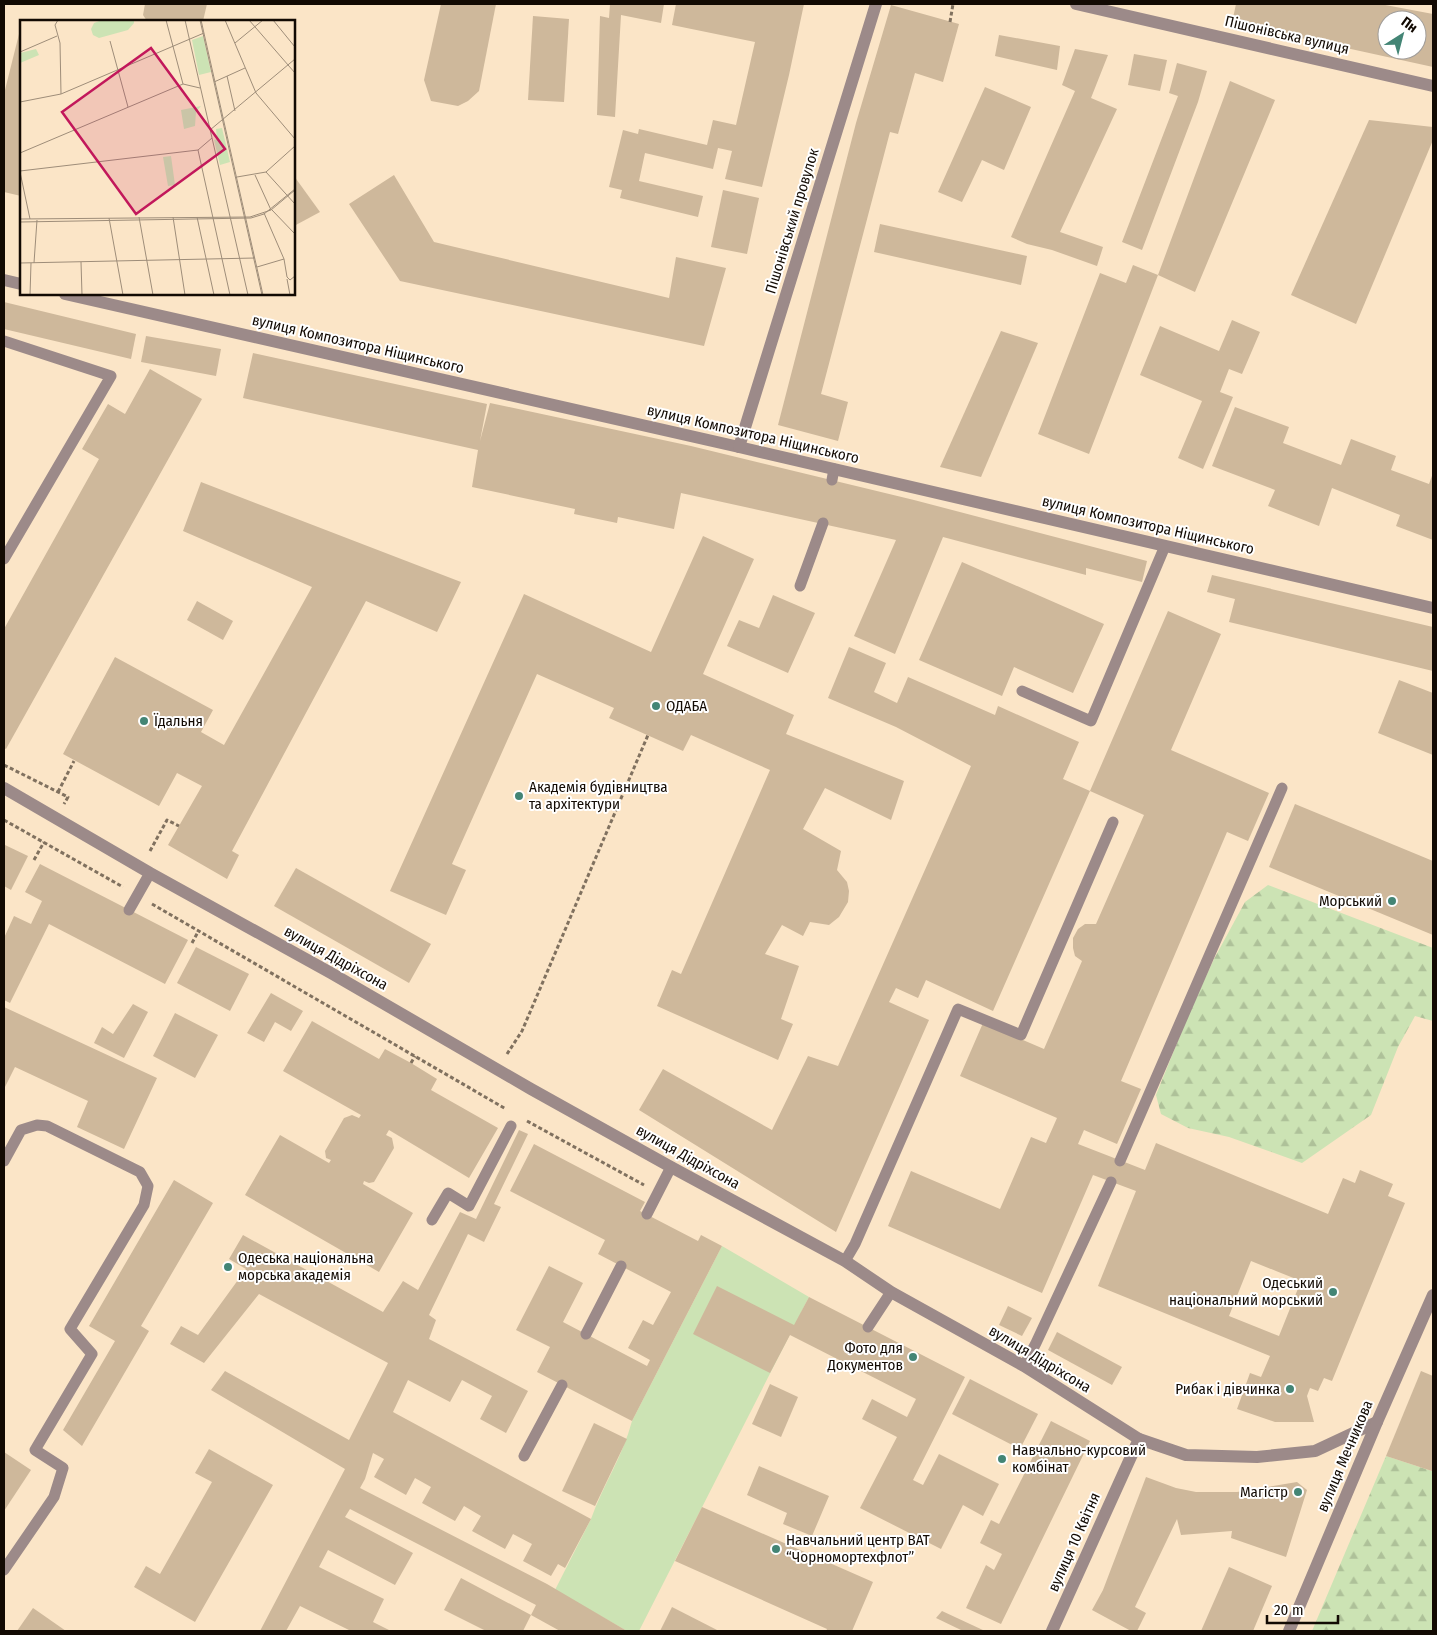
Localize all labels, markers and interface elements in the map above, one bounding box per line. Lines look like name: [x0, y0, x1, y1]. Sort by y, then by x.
north arrow: [1377, 10, 1427, 60]
street label: Пішонівська вулиця: [1223, 12, 1351, 58]
text: Пн: [1398, 13, 1421, 36]
inset map: [20, 20, 295, 295]
street label: Пішонівський провулок: [761, 146, 823, 296]
street label: вулиця Композитора Ніщинського: [250, 311, 466, 377]
street label: вулиця Композитора Ніщинського: [645, 401, 861, 467]
street label: вулиця Композитора Ніщинського: [1040, 492, 1256, 558]
place label: ОДАБА: [666, 697, 707, 715]
marker: ОДАБА: [650, 700, 662, 712]
place label: Їдальня: [153, 712, 203, 730]
marker: Їдальня: [138, 715, 150, 727]
place label: Академія будівництва та архітектури: [529, 778, 668, 813]
marker: Академія будівництва та архітектури: [513, 790, 525, 802]
place label: Морський: [1319, 892, 1382, 910]
marker: Морський: [1386, 895, 1398, 907]
street label: вулиця Дідріхсона: [281, 922, 391, 994]
street label: вулиця Дідріхсона: [633, 1121, 743, 1193]
place label: Одеська національна морська академія: [238, 1249, 374, 1284]
marker: Одеська національна морська академія: [222, 1261, 234, 1273]
place label: Одеський національний морський: [1169, 1274, 1323, 1309]
marker: Одеський національний морський: [1327, 1286, 1339, 1298]
street label: вулиця Дідріхсона: [986, 1321, 1094, 1397]
place label: Фото для Документов: [826, 1339, 903, 1374]
marker: Фото для Документов: [907, 1351, 919, 1363]
place label: Рибак і дівчинка: [1175, 1380, 1280, 1398]
marker: Рибак і дівчинка: [1284, 1383, 1296, 1395]
street label: вулиця Мечникова: [1313, 1397, 1377, 1515]
place label: Навчально-курсовий комбінат: [1012, 1441, 1146, 1476]
marker: Навчально-курсовий комбінат: [996, 1453, 1008, 1465]
place label: Магiстр: [1240, 1483, 1288, 1501]
marker: Магiстр: [1292, 1486, 1304, 1498]
street label: вулиця 10 Квітня: [1044, 1490, 1104, 1594]
place label: Навчальний центр ВАТ “Чорномортехфлот”: [786, 1531, 930, 1566]
marker: Навчальний центр ВАТ “Чорномортехфлот”: [770, 1543, 782, 1555]
scale bar: [1267, 1592, 1338, 1624]
text: 20 m: [1274, 1601, 1304, 1619]

